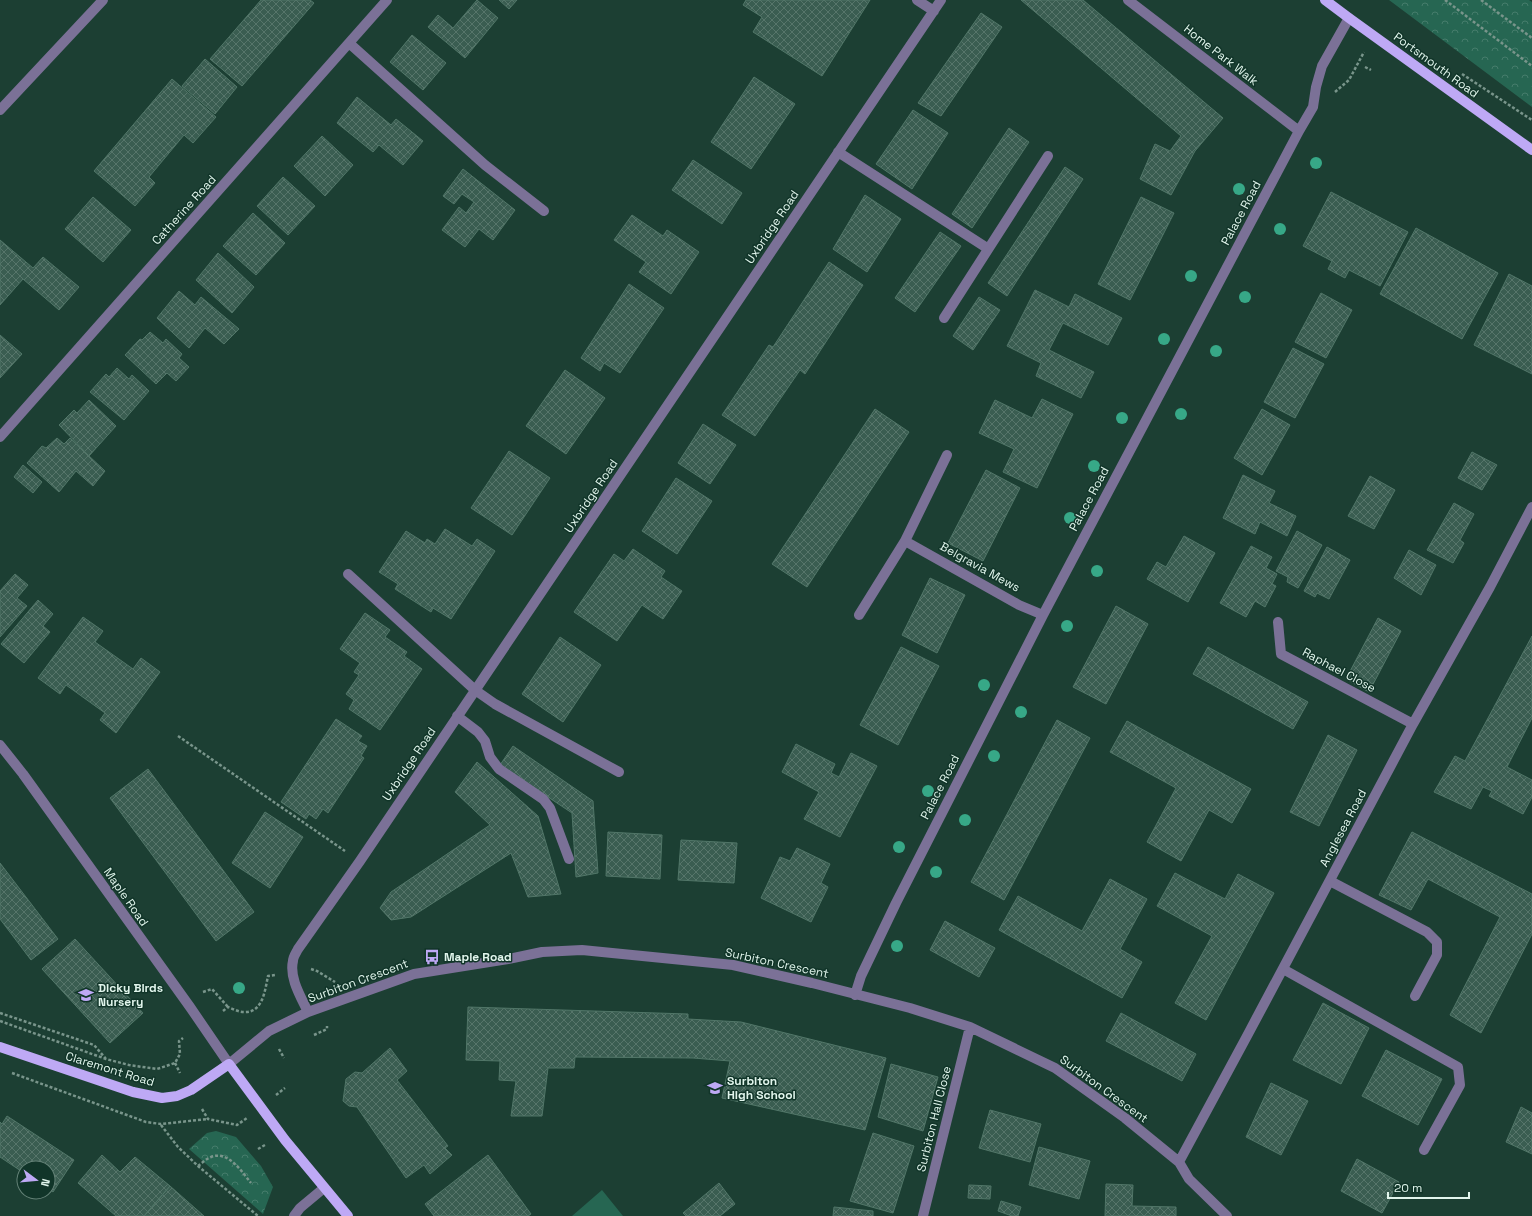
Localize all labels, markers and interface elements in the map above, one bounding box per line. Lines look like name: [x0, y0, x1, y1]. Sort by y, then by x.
street label: Home Park Walk: [1180, 21, 1262, 89]
street label: Portsmouth Road: [1390, 29, 1482, 101]
street label: Catherine Road: [148, 172, 220, 248]
street label: Palace Road: [1217, 178, 1265, 248]
street label: Uxbridge Road: [741, 187, 803, 267]
street label: Uxbridge Road: [560, 456, 622, 536]
street label: Palace Road: [1065, 464, 1113, 534]
street label: Belgravia Mews: [937, 538, 1023, 596]
street label: Raphael Close: [1300, 644, 1378, 696]
street label: Uxbridge Road: [378, 724, 440, 804]
street label: Palace Road: [917, 752, 963, 822]
street label: Anglesea Road: [1316, 786, 1370, 870]
street label: Maple Road: [100, 865, 152, 929]
street label: Surbiton Crescent: [724, 944, 830, 982]
bus stop icon: Maple Road: [423, 948, 441, 966]
place label: Maple Road: [444, 949, 512, 965]
street label: Surbiton Crescent: [306, 955, 410, 1007]
place label: Dicky Birds Nursery: [98, 980, 163, 1010]
school or university icon: Dicky Birds Nursery: [77, 986, 95, 1004]
street label: Claremont Road: [64, 1048, 156, 1090]
street label: Surbiton Crescent: [1057, 1052, 1151, 1126]
street label: Surbiton Hall Close: [913, 1065, 955, 1173]
place label: Surbiton High School: [727, 1073, 796, 1103]
school or university icon: Surbiton High School: [706, 1079, 724, 1097]
north arrow: [16, 1160, 56, 1200]
scale bar: [1388, 1174, 1469, 1200]
text: N: [38, 1177, 53, 1188]
text: 20 m: [1394, 1180, 1422, 1196]

